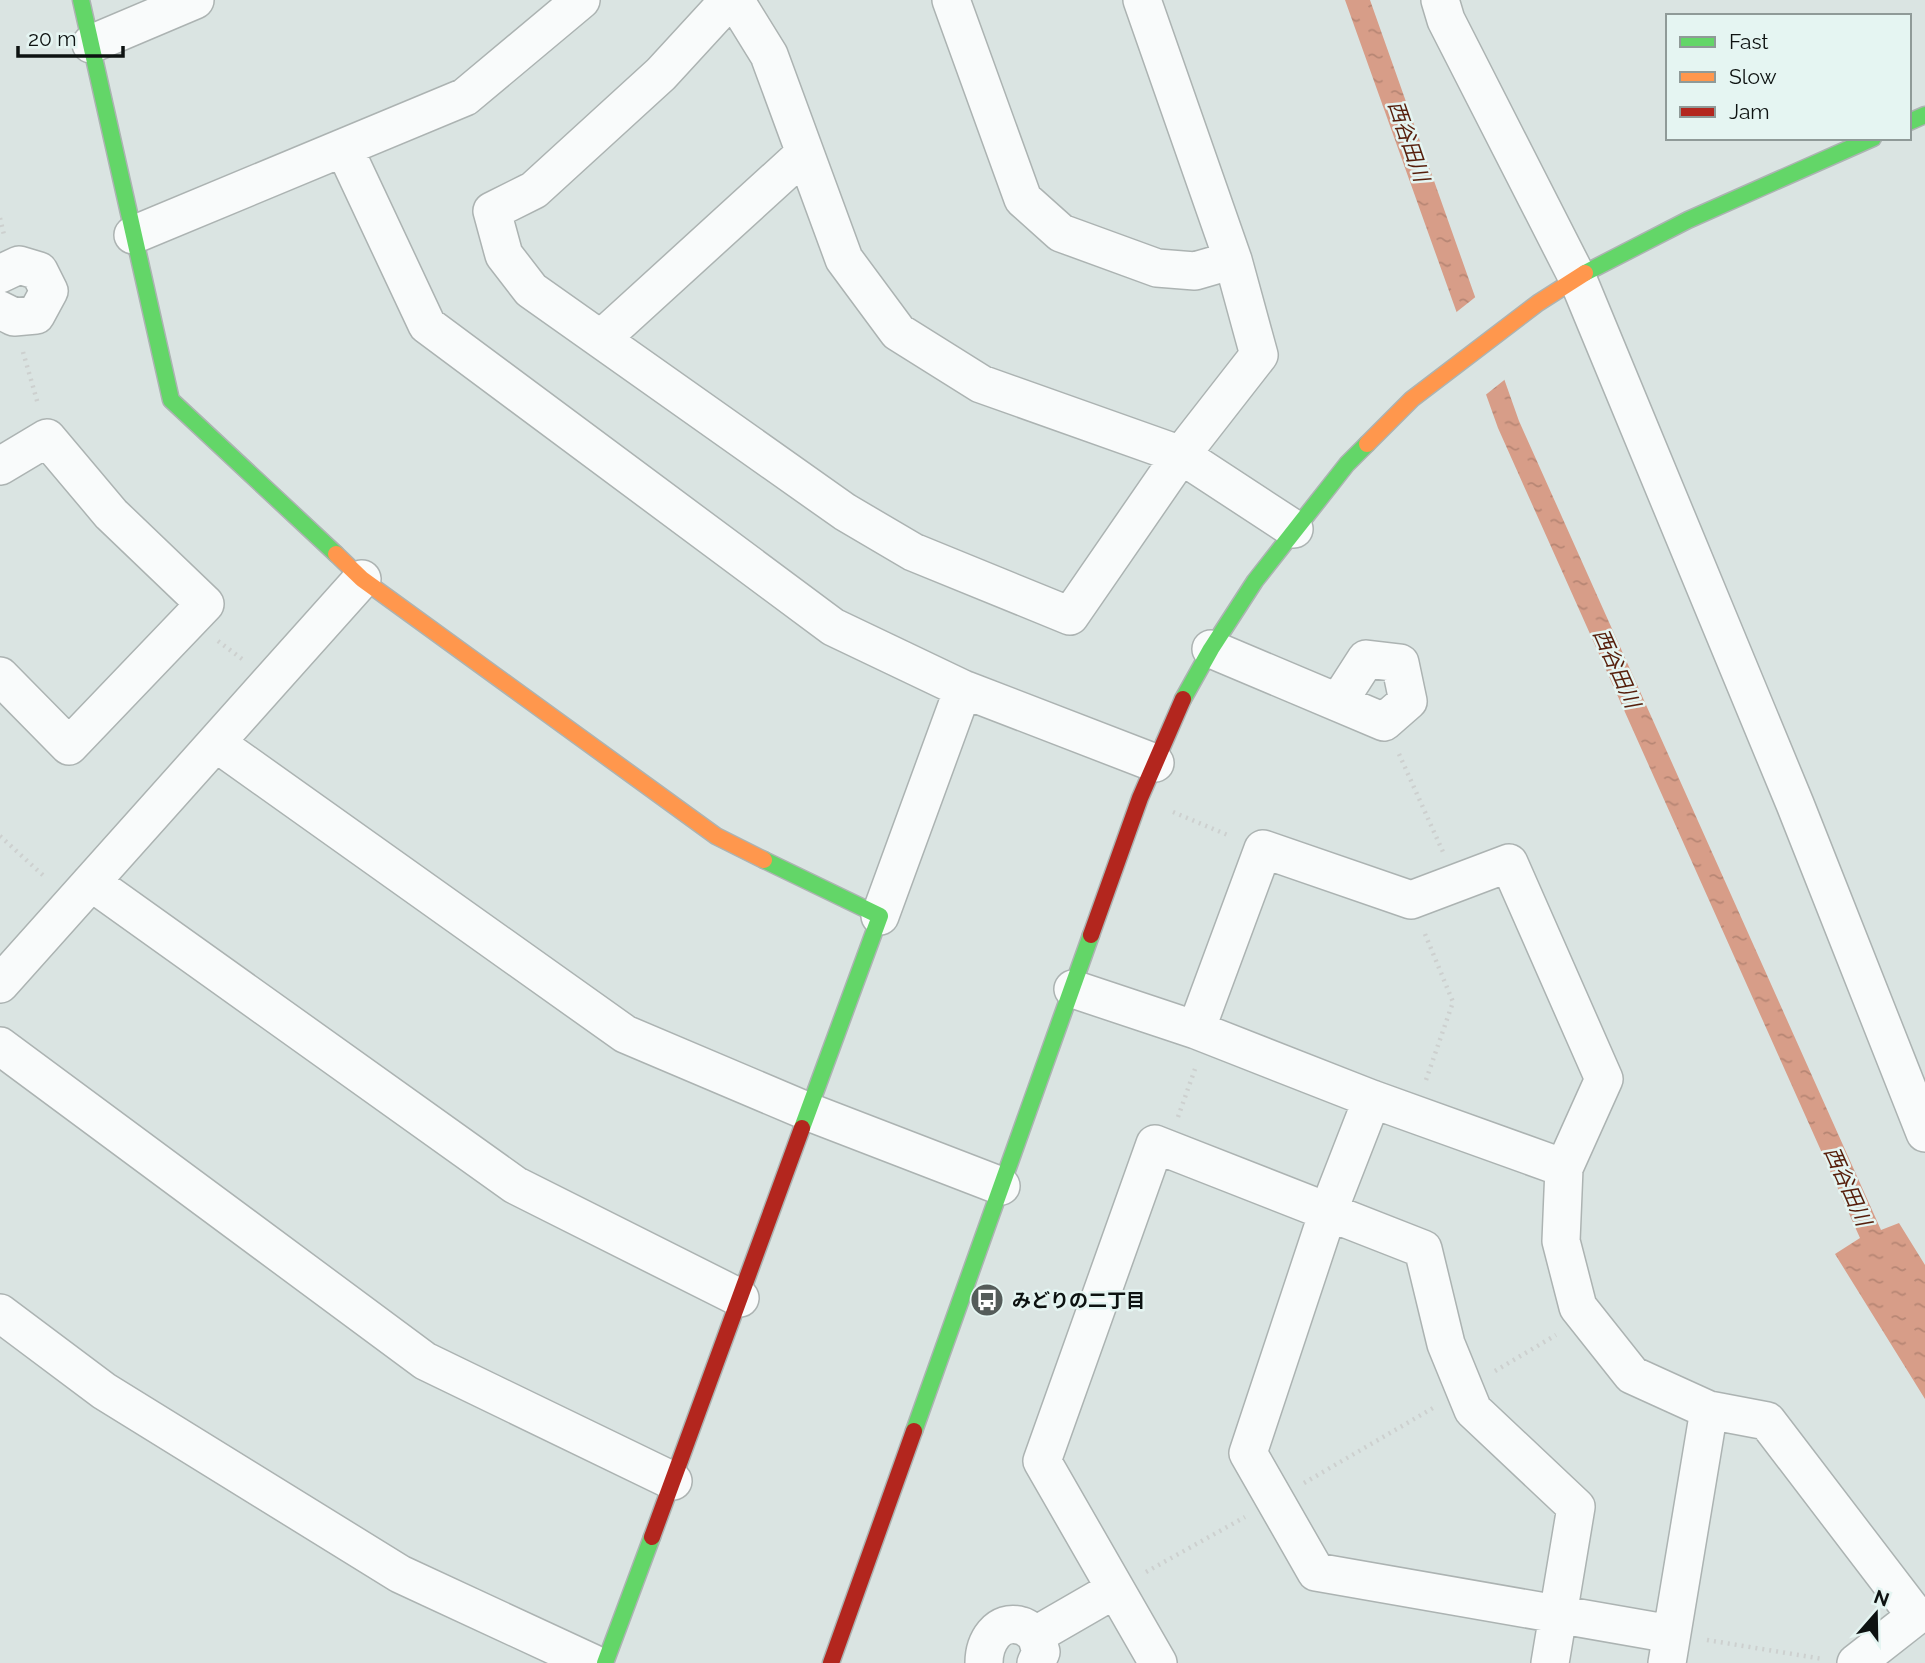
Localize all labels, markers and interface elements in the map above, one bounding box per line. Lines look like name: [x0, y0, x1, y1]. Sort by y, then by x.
scale bar: [18, 14, 122, 58]
legend: [1666, 14, 1911, 140]
text: 20 m: [28, 26, 76, 51]
text: Fast: [1729, 29, 1769, 54]
text: Slow: [1729, 64, 1777, 89]
water label: 西谷田川: [1384, 97, 1435, 187]
text: Jam: [1729, 99, 1770, 124]
water label: 西谷田川: [1588, 625, 1646, 713]
water label: 西谷田川: [1819, 1143, 1877, 1231]
bus stop icon: みどりの二丁目: [968, 1281, 1006, 1319]
place label: みどりの二丁目: [1012, 1289, 1145, 1311]
north arrow: [1841, 1579, 1911, 1649]
text: N: [1871, 1585, 1892, 1611]

